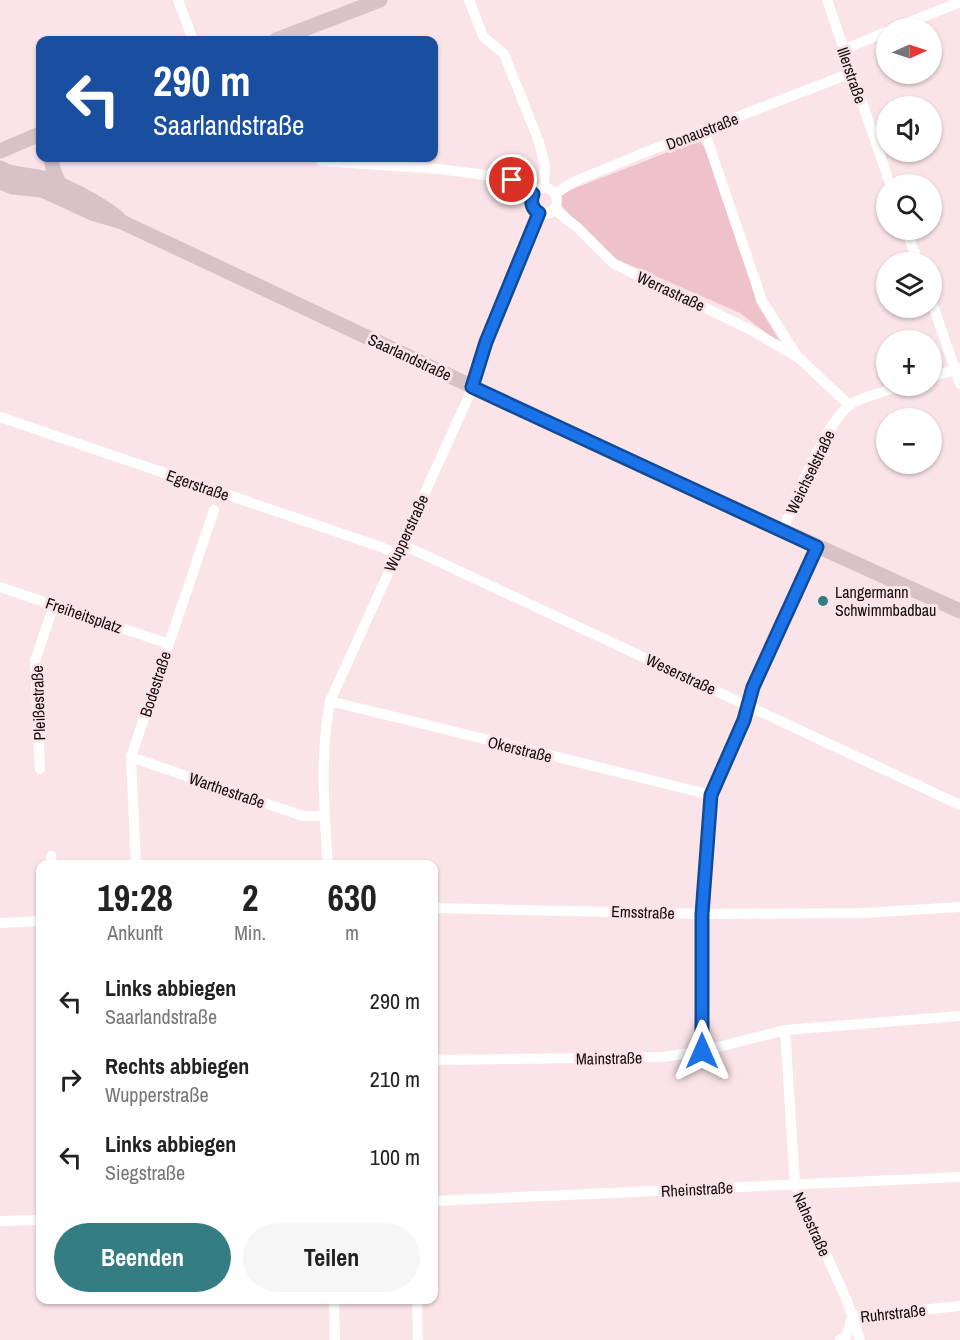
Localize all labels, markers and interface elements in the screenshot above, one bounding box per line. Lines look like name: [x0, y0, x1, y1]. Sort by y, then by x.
north arrow: [876, 18, 942, 84]
map controls: [876, 18, 942, 474]
street label: Illerstraße: [832, 44, 872, 106]
text: 290 m: [153, 53, 251, 109]
icon: left: [54, 60, 132, 138]
button: sound: [876, 96, 942, 162]
text: Saarlandstraße: [153, 107, 304, 143]
street label: Donaustraße: [663, 107, 741, 155]
pin: [486, 154, 537, 205]
icon: arrive: [495, 163, 528, 196]
button: search: [876, 174, 942, 240]
button: layers: [876, 252, 942, 318]
street label: Werrastraße: [633, 266, 709, 316]
street label: Saarlandstraße: [365, 328, 455, 386]
button: +: [876, 330, 942, 396]
button: −: [876, 408, 942, 474]
street label: Weichselstraße: [780, 426, 840, 518]
street label: Egerstraße: [164, 464, 232, 506]
street label: Wupperstraße: [379, 491, 433, 575]
place label: Langermann Schwimmbadbau: [835, 581, 936, 621]
street label: Freiheitsplatz: [43, 592, 126, 638]
marker: Langermann Schwimmbadbau: [816, 594, 830, 608]
street label: Bodestraße: [134, 648, 176, 720]
street label: Weserstraße: [642, 648, 720, 700]
street label: Pleißestraße: [26, 665, 50, 741]
street label: Okerstraße: [486, 730, 554, 768]
street label: Warthestraße: [186, 767, 268, 813]
text: 19:28: [97, 874, 173, 922]
text: 2: [242, 874, 258, 922]
text: 630: [327, 874, 377, 922]
street label: Emsstraße: [611, 900, 675, 924]
text: Ankunft: [107, 919, 163, 946]
text: Min.: [234, 919, 266, 946]
text: m: [345, 919, 359, 946]
text: Links abbiegen: [105, 973, 236, 1003]
icon: left: [54, 985, 87, 1018]
text: 290 m: [370, 986, 420, 1016]
text: Saarlandstraße: [105, 1003, 217, 1030]
position arrow: [670, 1019, 734, 1083]
street label: Mainstraße: [576, 1046, 642, 1070]
text: Rechts abbiegen: [105, 1051, 249, 1081]
icon: right: [54, 1063, 87, 1096]
text: 210 m: [370, 1064, 420, 1094]
text: Wupperstraße: [105, 1081, 209, 1108]
text: Links abbiegen: [105, 1129, 236, 1159]
icon: left: [54, 1141, 87, 1174]
text: 100 m: [370, 1142, 420, 1172]
text: Siegstraße: [105, 1159, 185, 1186]
street label: Rheinstraße: [660, 1176, 734, 1202]
street label: Nahestraße: [788, 1188, 836, 1260]
button: Beenden: [54, 1223, 231, 1292]
button: Teilen: [243, 1223, 420, 1292]
street label: Ruhrstraße: [859, 1299, 927, 1327]

